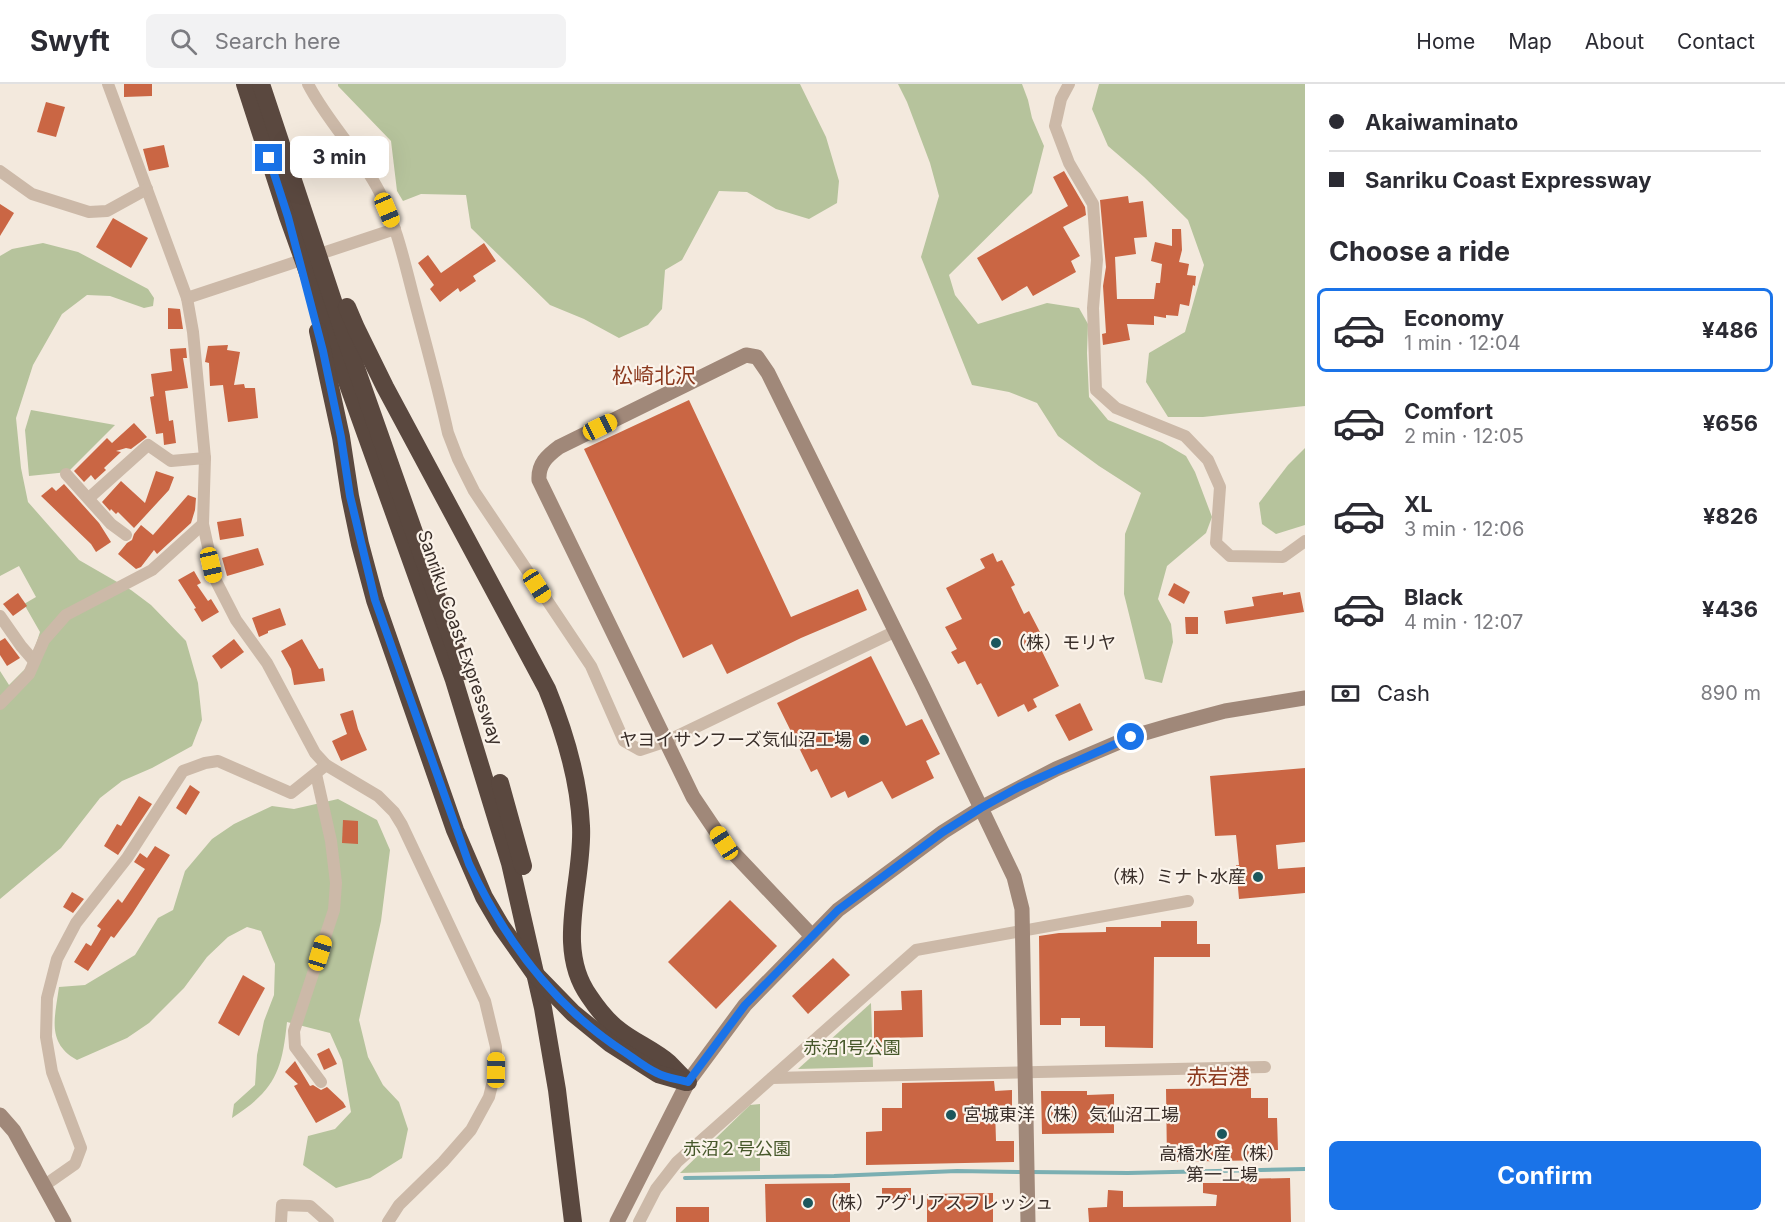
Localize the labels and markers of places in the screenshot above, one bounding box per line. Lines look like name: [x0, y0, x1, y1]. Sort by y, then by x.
place label: （株）モリヤ: [1008, 632, 1116, 653]
marker: （株）モリヤ: [989, 636, 1003, 650]
place label: ヤヨイサンフーズ気仙沼工場: [619, 729, 852, 750]
marker: ヤヨイサンフーズ気仙沼工場: [857, 733, 871, 747]
place label: （株）ミナト水産: [1102, 866, 1246, 887]
marker: （株）ミナト水産: [1251, 870, 1265, 884]
place label: 宮城東洋（株）気仙沼工場: [963, 1104, 1179, 1125]
marker: 宮城東洋（株）気仙沼工場: [944, 1108, 958, 1122]
marker: 高橋水産（株） 第一工場: [1215, 1127, 1229, 1141]
place label: 高橋水産（株） 第一工場: [1159, 1143, 1285, 1185]
place label: （株）アグリアスフレッシュ: [820, 1192, 1053, 1213]
marker: （株）アグリアスフレッシュ: [801, 1196, 815, 1210]

